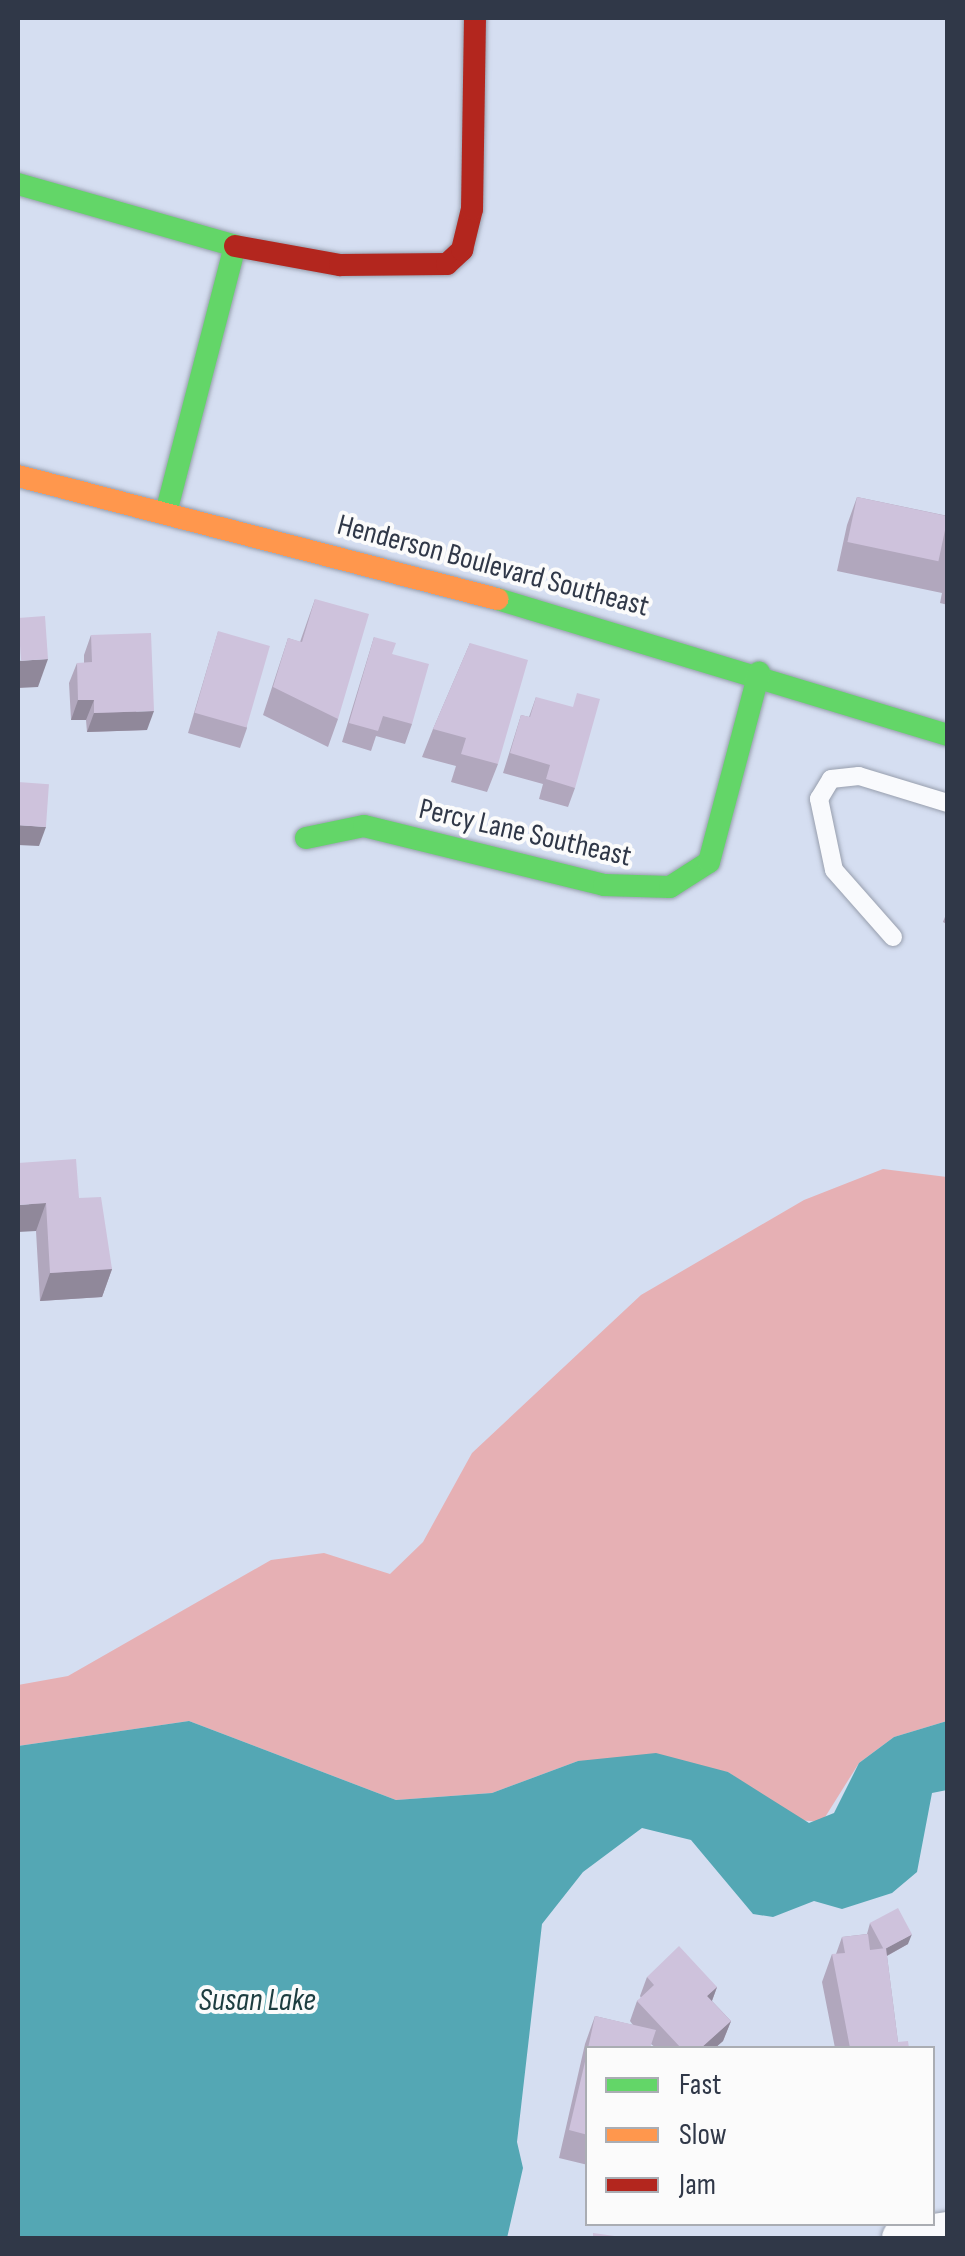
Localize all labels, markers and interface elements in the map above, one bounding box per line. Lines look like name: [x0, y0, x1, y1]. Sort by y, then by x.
street label: Henderson Boulevard Southeast: [333, 507, 653, 625]
street label: Percy Lane Southeast: [415, 791, 635, 875]
water label: Susan Lake: [198, 1982, 316, 2020]
legend: [585, 2046, 935, 2226]
text: Fast: [679, 2067, 721, 2103]
text: Slow: [679, 2117, 727, 2153]
text: Jam: [679, 2167, 716, 2203]

